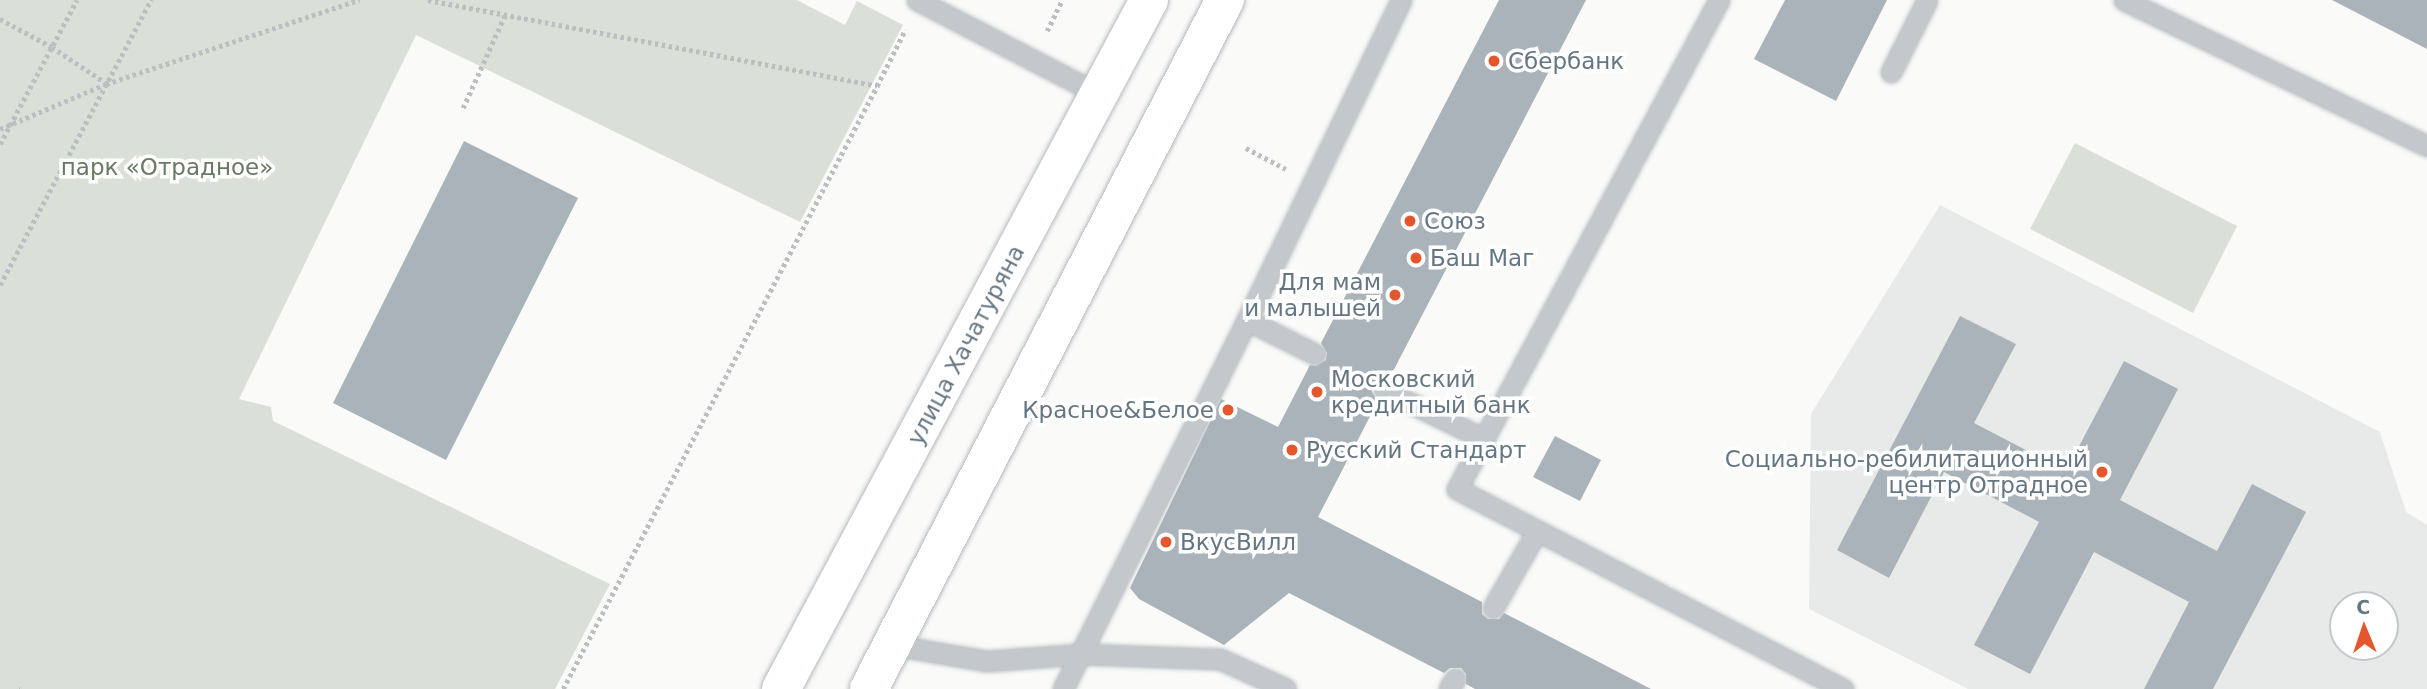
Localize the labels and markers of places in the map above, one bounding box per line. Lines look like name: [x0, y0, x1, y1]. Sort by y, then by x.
place label: Сбербанк: [1508, 47, 1624, 75]
marker: Сбербанк: [1486, 53, 1502, 69]
place label: Союз: [1424, 207, 1486, 235]
marker: Союз: [1402, 213, 1418, 229]
place label: Баш Маг: [1430, 244, 1534, 272]
marker: Баш Маг: [1408, 250, 1424, 266]
place label: Для мам и малышей: [1244, 268, 1381, 322]
marker: Для мам и малышей: [1387, 287, 1403, 303]
place label: Московский кредитный банк: [1331, 365, 1531, 419]
marker: Московский кредитный банк: [1309, 384, 1325, 400]
place label: Красное&Белое: [1022, 396, 1214, 424]
marker: Красное&Белое: [1220, 402, 1236, 418]
place label: Русский Стандарт: [1306, 436, 1526, 464]
marker: Русский Стандарт: [1284, 442, 1300, 458]
place label: Социально-ребилитационный центр Отрадное: [1725, 445, 2088, 499]
marker: Социально-ребилитационный центр Отрадное: [2094, 464, 2110, 480]
place label: ВкусВилл: [1180, 528, 1296, 556]
marker: ВкусВилл: [1158, 534, 1174, 550]

